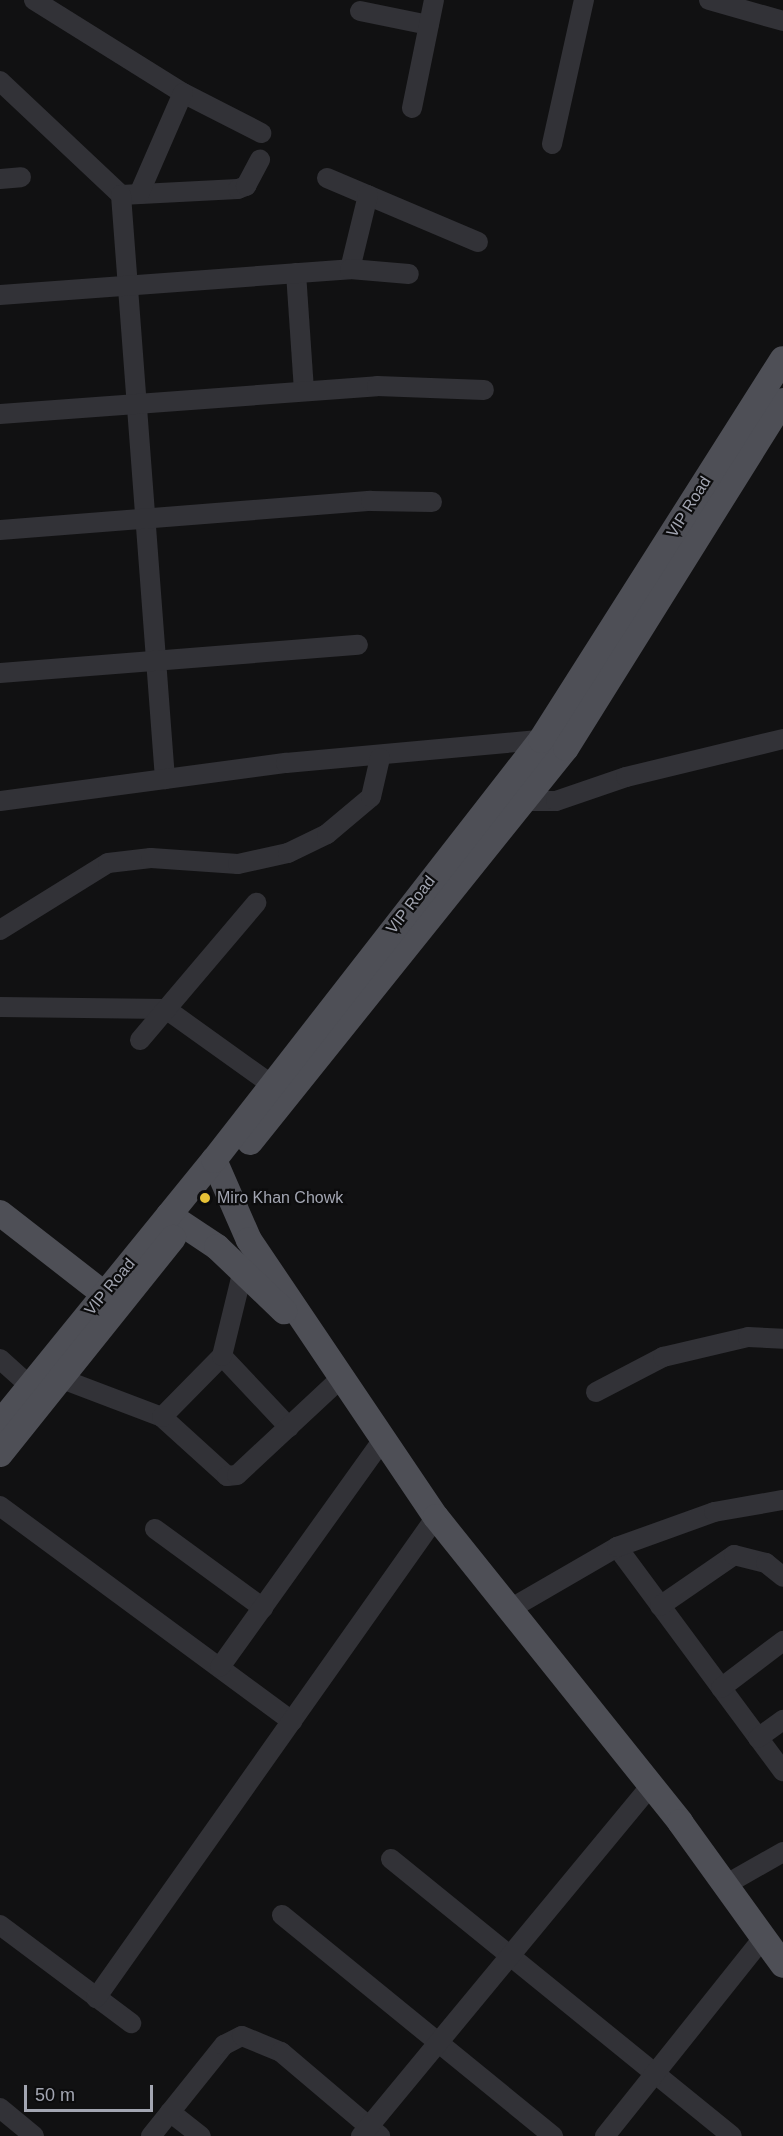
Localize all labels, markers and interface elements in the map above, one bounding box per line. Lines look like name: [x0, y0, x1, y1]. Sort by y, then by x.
street label: VIP Road: [663, 473, 715, 541]
street label: VIP Road: [382, 872, 440, 938]
place label: Miro Khan Chowk: [217, 1188, 343, 1208]
marker: Miro Khan Chowk: [198, 1191, 212, 1205]
street label: VIP Road: [81, 1255, 139, 1319]
scale bar: [27, 2073, 156, 2111]
text: 50 m: [35, 2085, 75, 2105]

